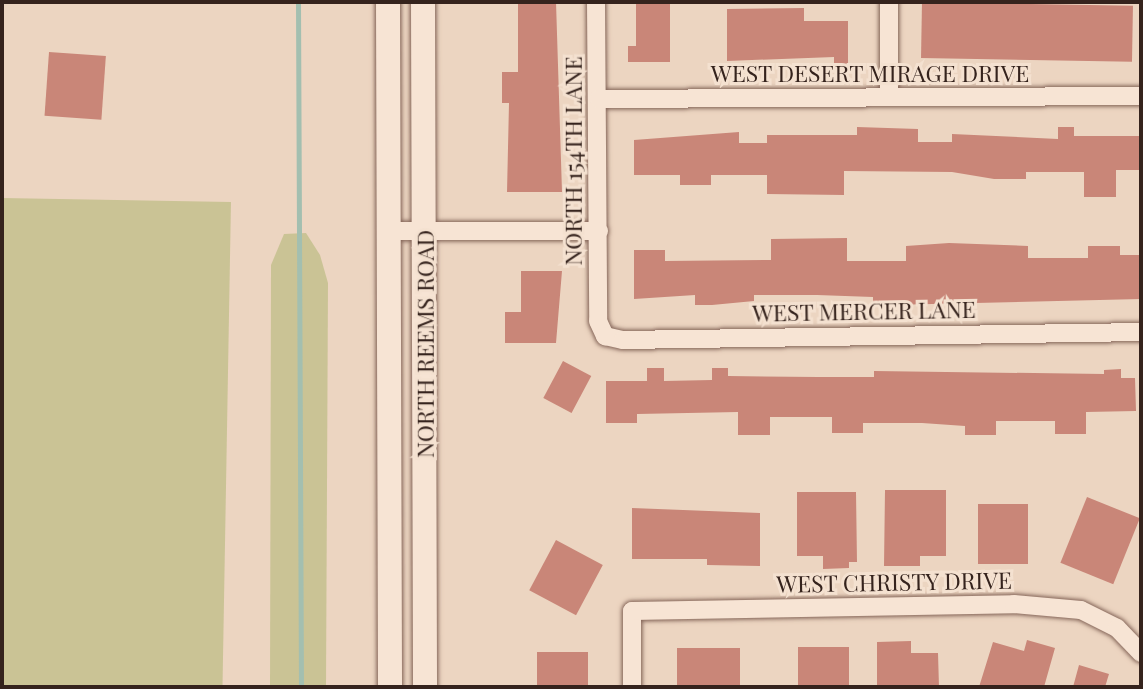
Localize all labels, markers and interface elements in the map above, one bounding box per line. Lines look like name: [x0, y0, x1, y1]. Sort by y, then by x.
street label: NORTH 154TH LANE: [559, 56, 587, 266]
street label: WEST DESERT MIRAGE DRIVE: [710, 59, 1030, 87]
street label: NORTH REEMS ROAD: [411, 230, 439, 458]
street label: WEST MERCER LANE: [752, 295, 976, 327]
street label: WEST CHRISTY DRIVE: [775, 566, 1013, 598]

